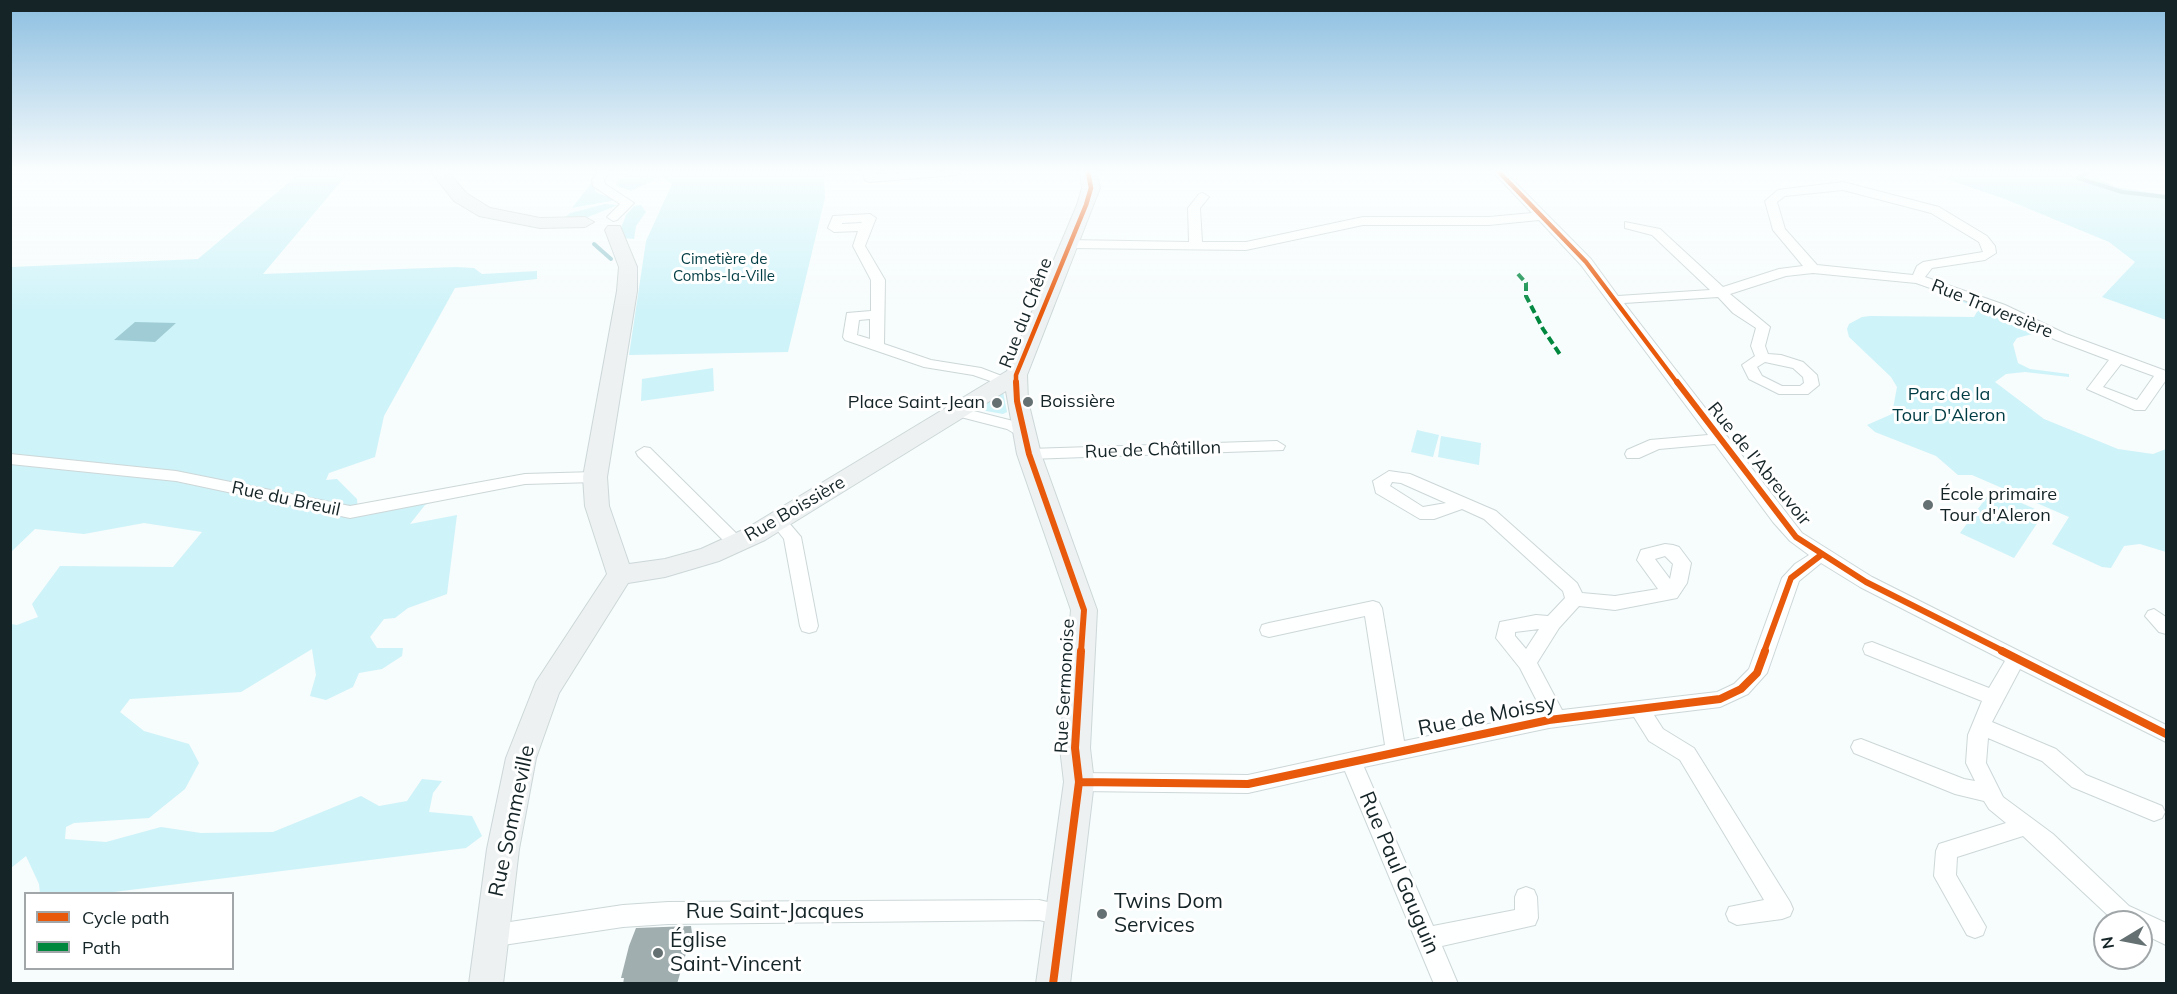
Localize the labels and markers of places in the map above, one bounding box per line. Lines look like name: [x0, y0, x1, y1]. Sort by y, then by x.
place label: Boissière: [1040, 391, 1115, 413]
place label: Place Saint-Jean: [848, 392, 985, 414]
marker: Boissière: [1021, 395, 1035, 409]
marker: Place Saint-Jean: [990, 396, 1004, 410]
place label: École primaire Tour d'Aleron: [1940, 484, 2057, 526]
marker: École primaire Tour d'Aleron: [1921, 498, 1935, 512]
place label: Twins Dom Services: [1114, 889, 1223, 939]
marker: Twins Dom Services: [1095, 907, 1109, 921]
place label: Église Saint-Vincent: [670, 928, 801, 978]
marker: Église Saint-Vincent: [651, 946, 665, 960]

